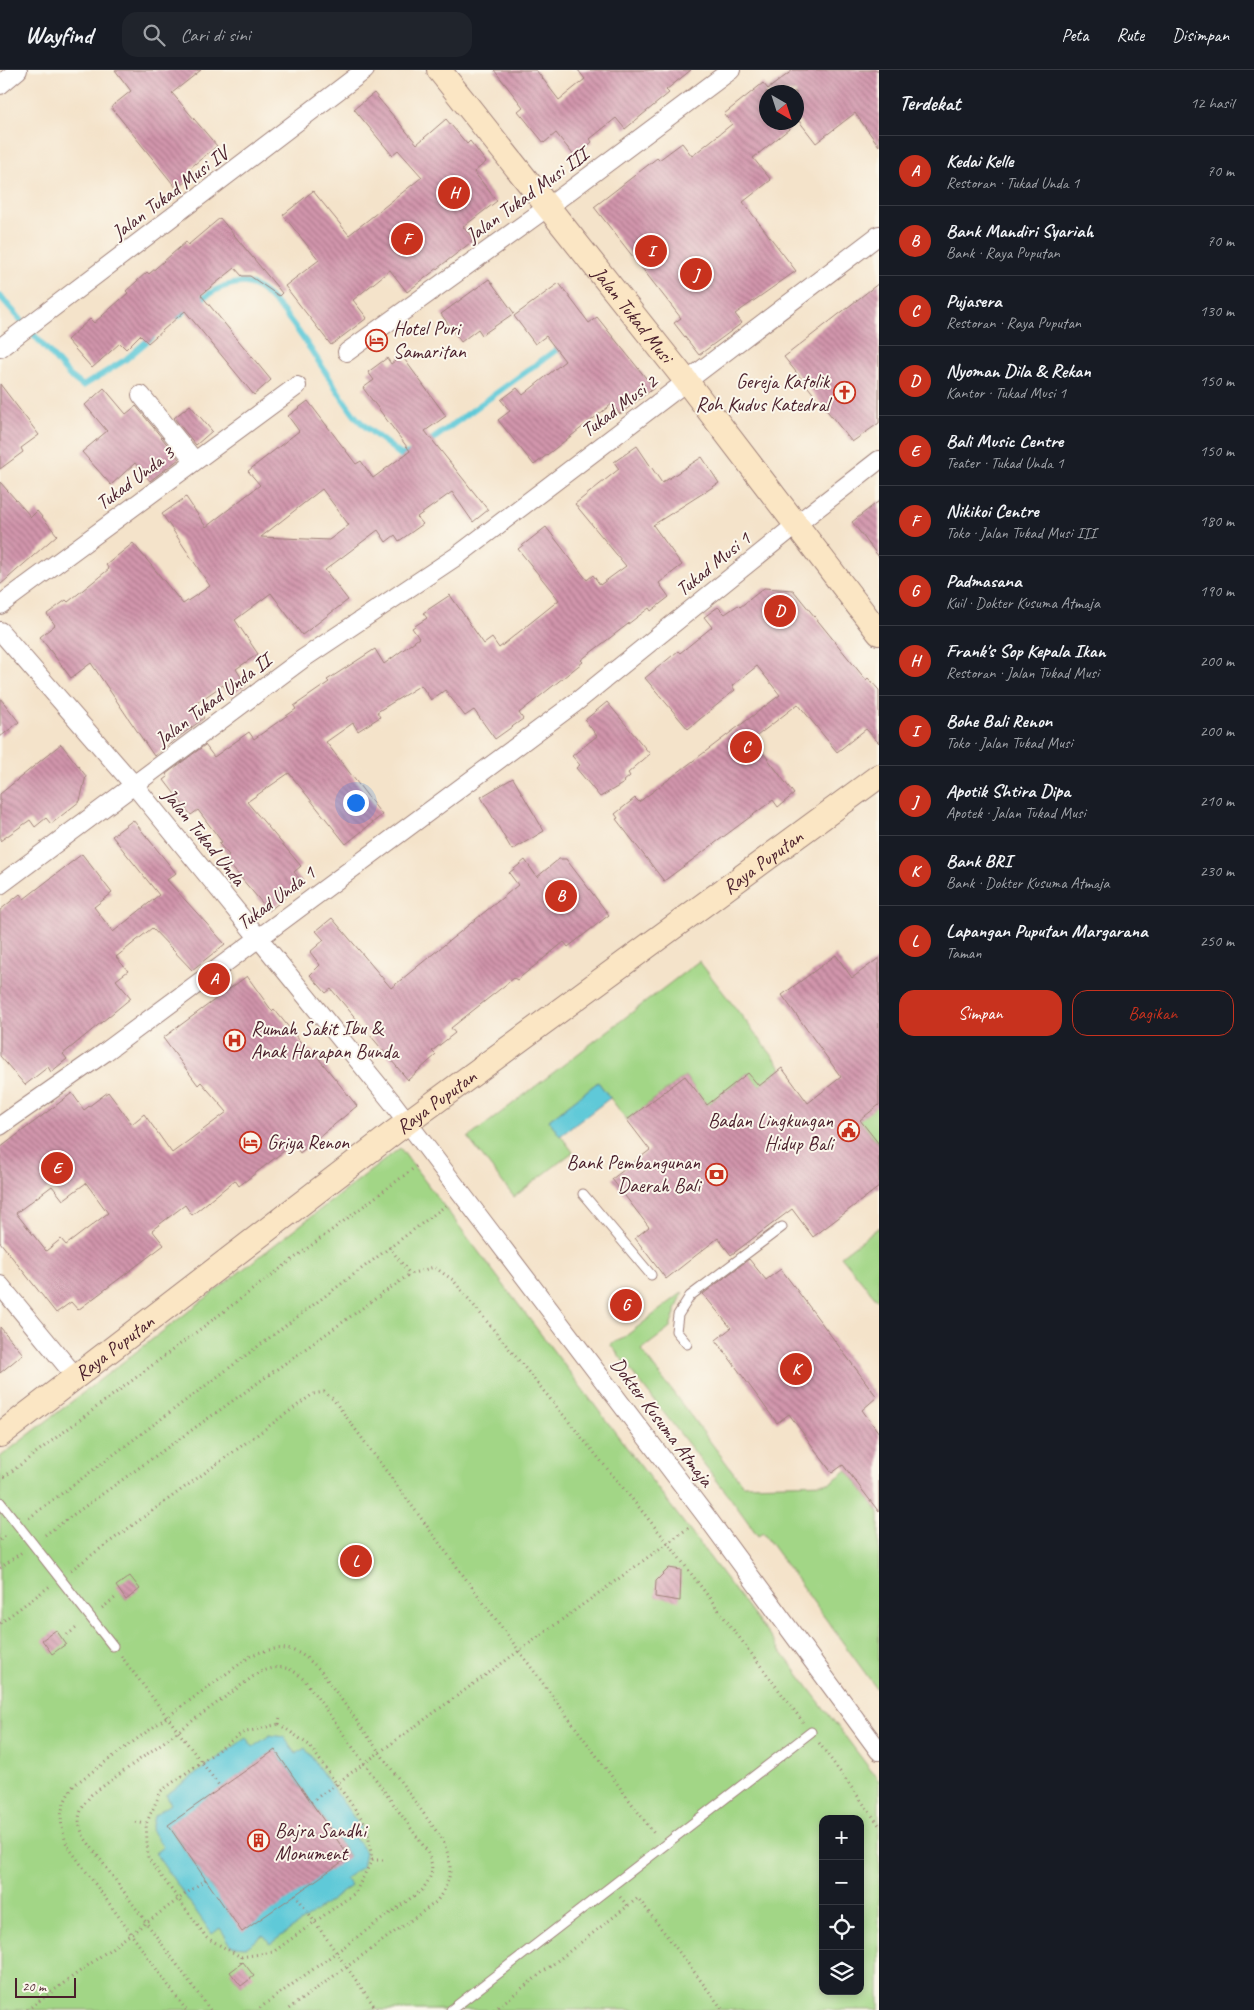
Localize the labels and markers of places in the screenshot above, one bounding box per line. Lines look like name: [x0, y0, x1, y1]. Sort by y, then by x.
pin: H: [438, 174, 470, 212]
pin: F: [391, 220, 423, 258]
pin: I: [635, 232, 667, 270]
pin: J: [680, 255, 712, 293]
place label: Hotel Puri Samaritan: [393, 316, 467, 364]
hotel icon: Hotel Puri Samaritan: [365, 328, 389, 352]
place label: Gereja Katolik Roh Kudus Katedral: [696, 369, 833, 417]
church icon: Gereja Katolik Roh Kudus Katedral: [833, 380, 857, 404]
pin: D: [764, 592, 796, 630]
pin: C: [730, 728, 762, 766]
pin: B: [545, 877, 577, 915]
pin: A: [198, 960, 230, 998]
place label: Rumah Sakit Ibu & Anak Harapan Bunda: [251, 1016, 400, 1064]
hospital icon: Rumah Sakit Ibu & Anak Harapan Bunda: [223, 1028, 247, 1052]
place label: Badan Lingkungan Hidup Bali: [708, 1108, 835, 1156]
public building icon: Badan Lingkungan Hidup Bali: [837, 1119, 861, 1143]
hotel icon: Griya Renon: [239, 1130, 263, 1154]
place label: Griya Renon: [267, 1130, 350, 1155]
pin: E: [41, 1149, 73, 1187]
place label: Bank Pembangunan Daerah Bali: [567, 1150, 702, 1198]
bank icon: Bank Pembangunan Daerah Bali: [704, 1162, 728, 1186]
pin: G: [610, 1286, 642, 1324]
pin: K: [780, 1350, 812, 1388]
pin: L: [340, 1542, 372, 1580]
place label: Bajra Sandhi Monument: [275, 1818, 368, 1866]
building icon: Bajra Sandhi Monument: [247, 1829, 271, 1853]

